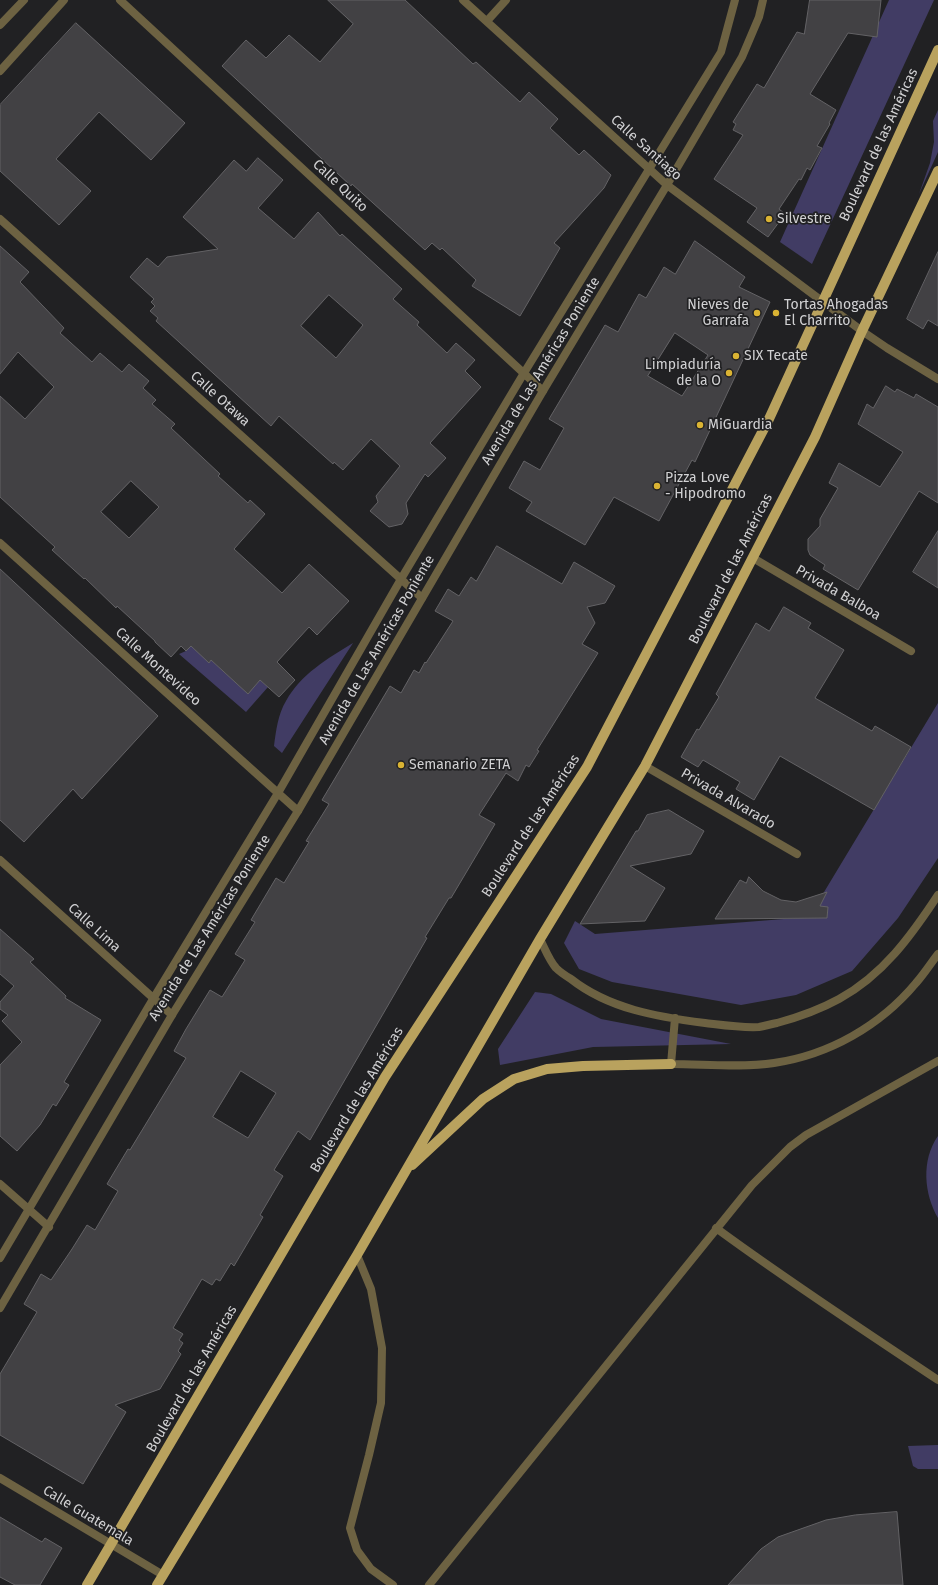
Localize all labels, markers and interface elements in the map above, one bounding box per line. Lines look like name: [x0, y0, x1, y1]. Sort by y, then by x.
street label: Boulevard de las Américas: [836, 66, 922, 224]
street label: Calle Santiago: [607, 112, 685, 184]
street label: Calle Quito: [309, 156, 371, 216]
place label: Silvestre: [777, 211, 831, 227]
marker: Silvestre: [764, 214, 774, 224]
street label: Avenida de Las Américas Poniente: [478, 274, 604, 468]
place label: Nieves de Garrafa: [687, 297, 749, 330]
place label: Tortas Ahogadas El Charrito: [784, 297, 888, 330]
marker: Nieves de Garrafa: [752, 308, 762, 318]
marker: Tortas Ahogadas El Charrito: [771, 308, 781, 318]
place label: SIX Tecate: [744, 348, 808, 364]
marker: SIX Tecate: [731, 351, 741, 361]
place label: Limpiaduría de la O: [645, 357, 721, 390]
street label: Calle Otawa: [187, 368, 253, 430]
marker: Limpiaduría de la O: [724, 368, 734, 378]
place label: MiGuardia: [708, 417, 772, 433]
marker: MiGuardia: [695, 420, 705, 430]
place label: Pizza Love - Hipodromo: [665, 470, 746, 502]
marker: Pizza Love - Hipodromo: [652, 481, 662, 491]
street label: Boulevard de las Américas: [686, 491, 776, 647]
street label: Avenida de Las Américas Poniente: [316, 552, 438, 748]
street label: Privada Balboa: [793, 562, 883, 624]
street label: Calle Montevideo: [112, 624, 204, 710]
street label: Boulevard de las Américas: [479, 751, 583, 901]
place label: Semanario ZETA: [409, 757, 510, 773]
marker: Semanario ZETA: [396, 760, 406, 770]
street label: Privada Alvarado: [678, 765, 778, 833]
street label: Avenida de Las Américas Poniente: [146, 832, 274, 1024]
street label: Calle Lima: [64, 900, 124, 956]
street label: Boulevard de las Américas: [307, 1024, 407, 1176]
street label: Boulevard de las Américas: [143, 1303, 241, 1455]
street label: Calle Guatemala: [40, 1482, 136, 1550]

